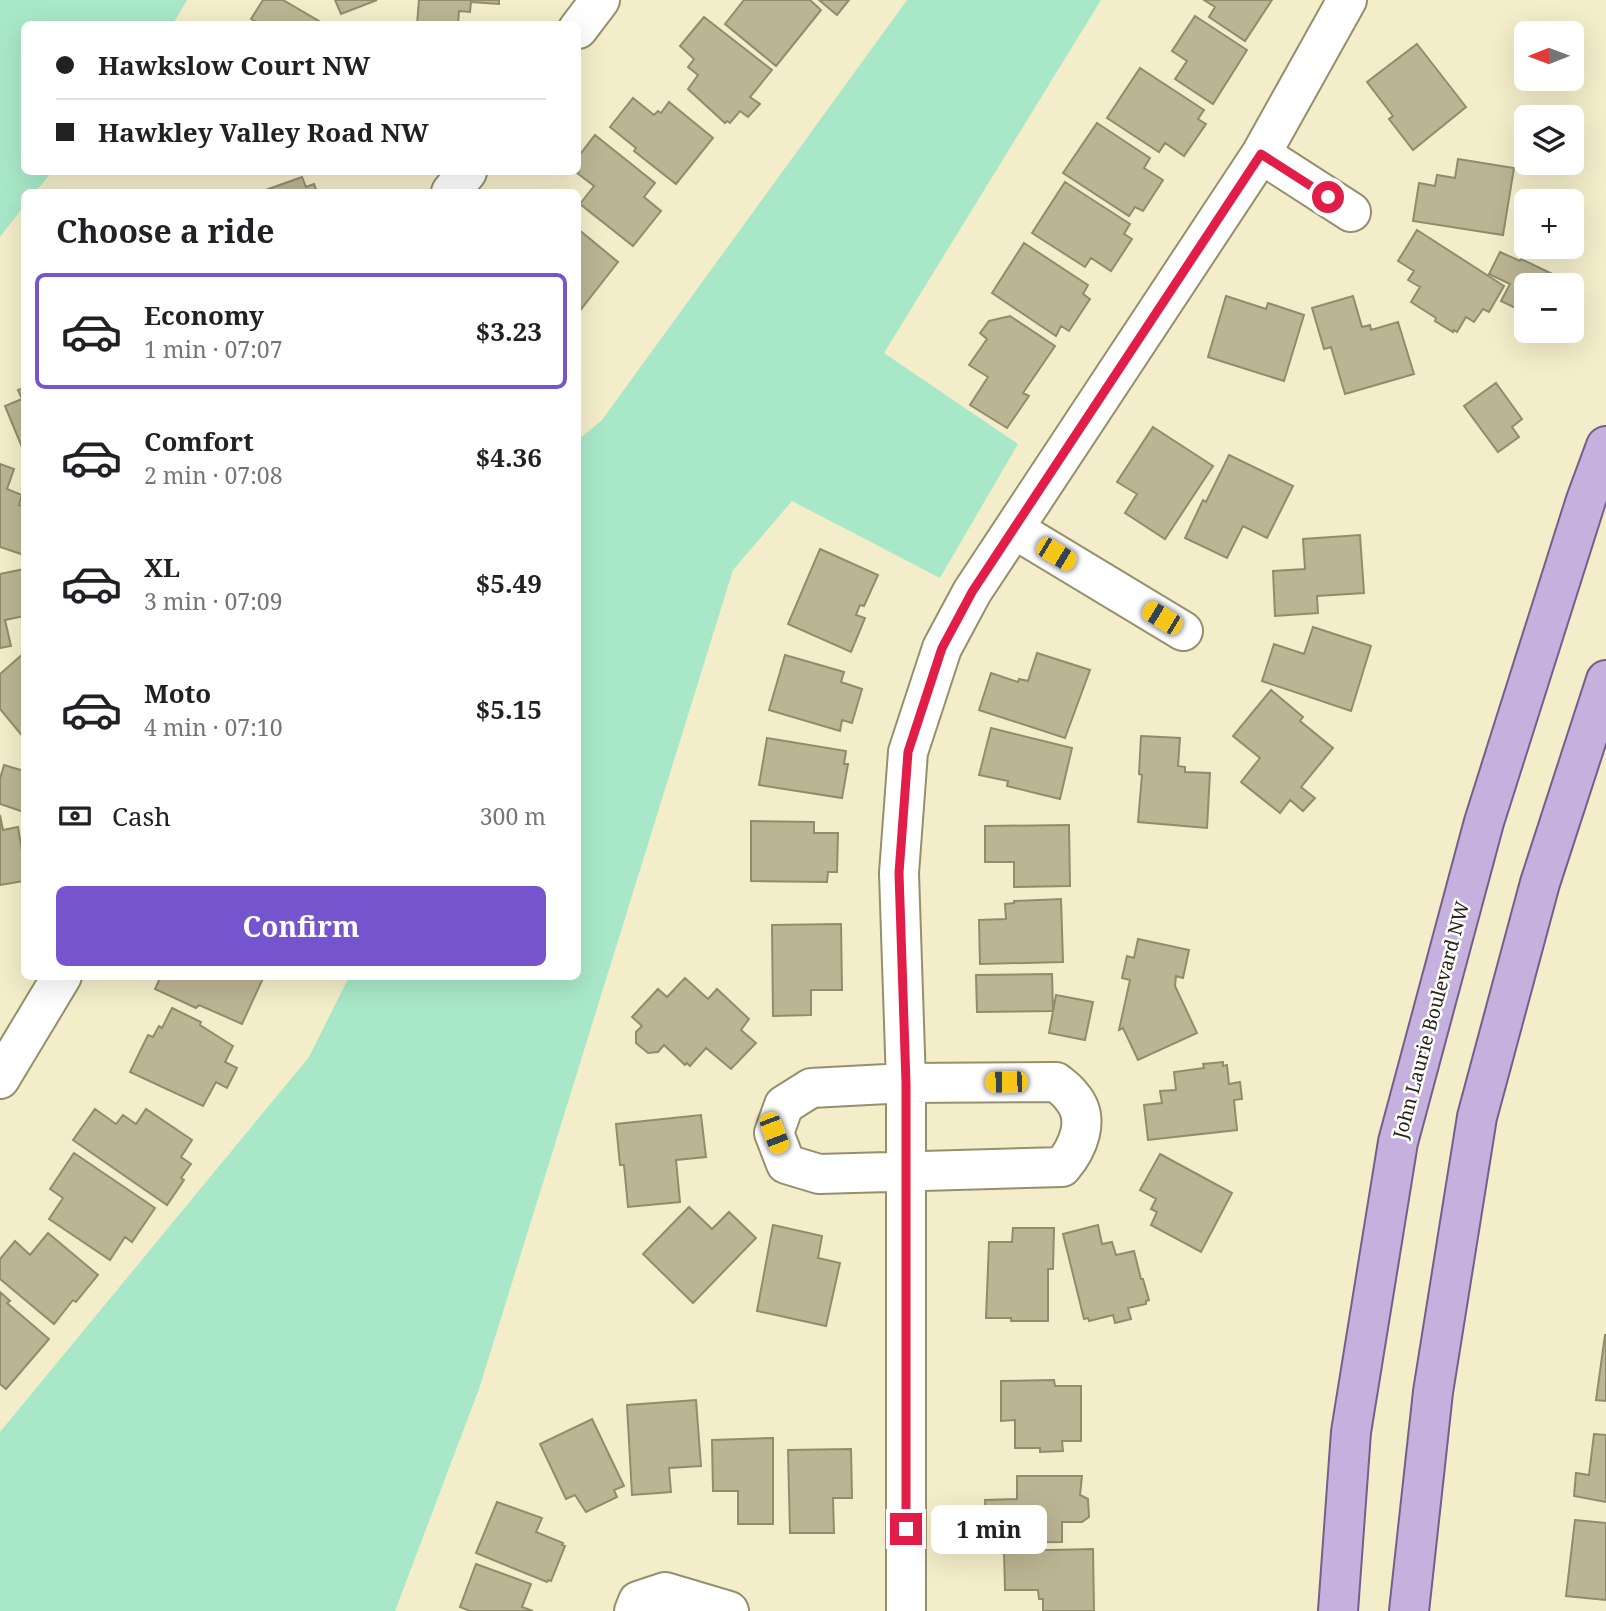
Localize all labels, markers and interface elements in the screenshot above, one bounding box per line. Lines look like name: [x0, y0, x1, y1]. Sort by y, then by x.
north arrow: [1514, 21, 1584, 91]
map controls: [1514, 21, 1584, 343]
text: Hawkslow Court NW: [98, 47, 370, 83]
button: layers: [1514, 105, 1584, 175]
text: Hawkley Valley Road NW: [98, 114, 429, 150]
route start: [1312, 181, 1344, 213]
button: +: [1514, 189, 1584, 259]
text: Choose a ride: [56, 209, 275, 252]
button: −: [1514, 273, 1584, 343]
text: Economy: [144, 297, 264, 333]
icon: car: [60, 300, 123, 363]
text: $3.23: [476, 313, 542, 349]
text: 1 min · 07:07: [144, 333, 282, 365]
text: Comfort: [144, 423, 254, 459]
icon: car: [60, 426, 123, 489]
text: $4.36: [476, 439, 542, 475]
text: 2 min · 07:08: [144, 459, 282, 491]
car: [1033, 534, 1080, 574]
text: XL: [144, 549, 180, 585]
icon: car: [60, 552, 123, 615]
text: $5.49: [476, 565, 542, 601]
text: 3 min · 07:09: [144, 585, 282, 617]
car: [1139, 598, 1186, 638]
text: Moto: [144, 675, 211, 711]
icon: car: [60, 678, 123, 741]
text: $5.15: [476, 691, 542, 727]
text: 4 min · 07:10: [144, 711, 282, 743]
icon: cash: [56, 797, 94, 835]
text: Cash: [112, 798, 171, 834]
text: 300 m: [480, 800, 546, 832]
button: Confirm: [56, 886, 546, 966]
street label: John Laurie Boulevard NW: [1386, 898, 1475, 1143]
car: [985, 1071, 1028, 1093]
car: [757, 1110, 792, 1156]
callout: 1 min: [930, 1504, 1046, 1554]
route end: [890, 1513, 922, 1545]
text: 1 min: [956, 1513, 1022, 1545]

